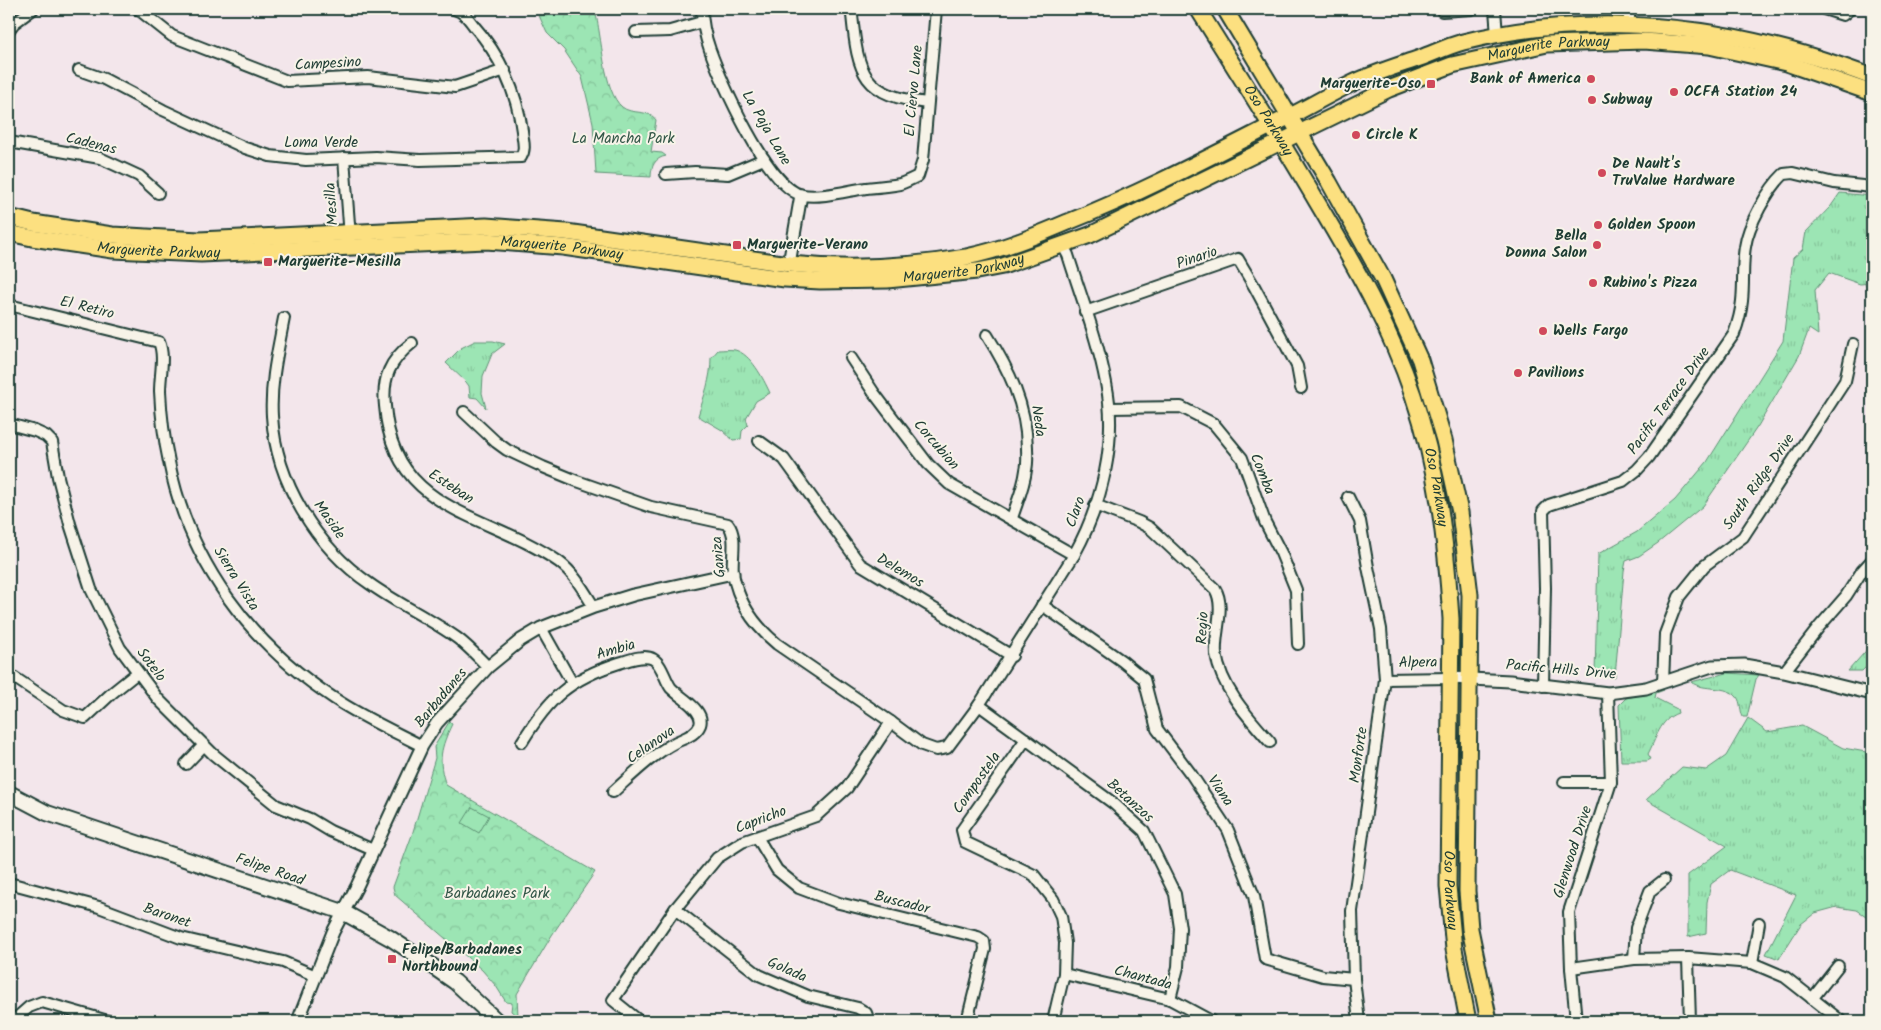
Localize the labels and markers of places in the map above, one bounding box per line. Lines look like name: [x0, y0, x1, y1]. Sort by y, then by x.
place label: Bank of America: [1470, 67, 1581, 91]
place label: Marguerite-Oso: [1320, 72, 1421, 96]
marker: Bank of America: [1585, 73, 1597, 85]
marker: Marguerite-Oso: [1425, 78, 1437, 90]
place label: OCFA Station 24: [1684, 80, 1797, 104]
marker: OCFA Station 24: [1668, 86, 1680, 98]
place label: Subway: [1602, 88, 1652, 112]
marker: Subway: [1586, 94, 1598, 106]
place label: Circle K: [1366, 123, 1418, 147]
marker: Circle K: [1350, 129, 1362, 141]
place label: De Nault's TruValue Hardware: [1612, 152, 1736, 193]
marker: De Nault's TruValue Hardware: [1596, 167, 1608, 179]
place label: Golden Spoon: [1608, 213, 1696, 237]
marker: Golden Spoon: [1592, 219, 1604, 231]
place label: Bella Donna Salon: [1505, 224, 1587, 265]
place label: Marguerite-Verano: [747, 233, 868, 257]
marker: Marguerite-Verano: [731, 239, 743, 251]
marker: Bella Donna Salon: [1591, 239, 1603, 251]
place label: Marguerite-Mesilla: [278, 250, 401, 274]
marker: Marguerite-Mesilla: [262, 256, 274, 268]
place label: Rubino's Pizza: [1603, 271, 1697, 295]
marker: Rubino's Pizza: [1587, 277, 1599, 289]
place label: Wells Fargo: [1553, 319, 1628, 343]
marker: Wells Fargo: [1537, 325, 1549, 337]
place label: Pavilions: [1528, 361, 1584, 385]
marker: Pavilions: [1512, 367, 1524, 379]
place label: Felipe/Barbadanes Northbound: [402, 938, 522, 979]
marker: Felipe/Barbadanes Northbound: [386, 953, 398, 965]

